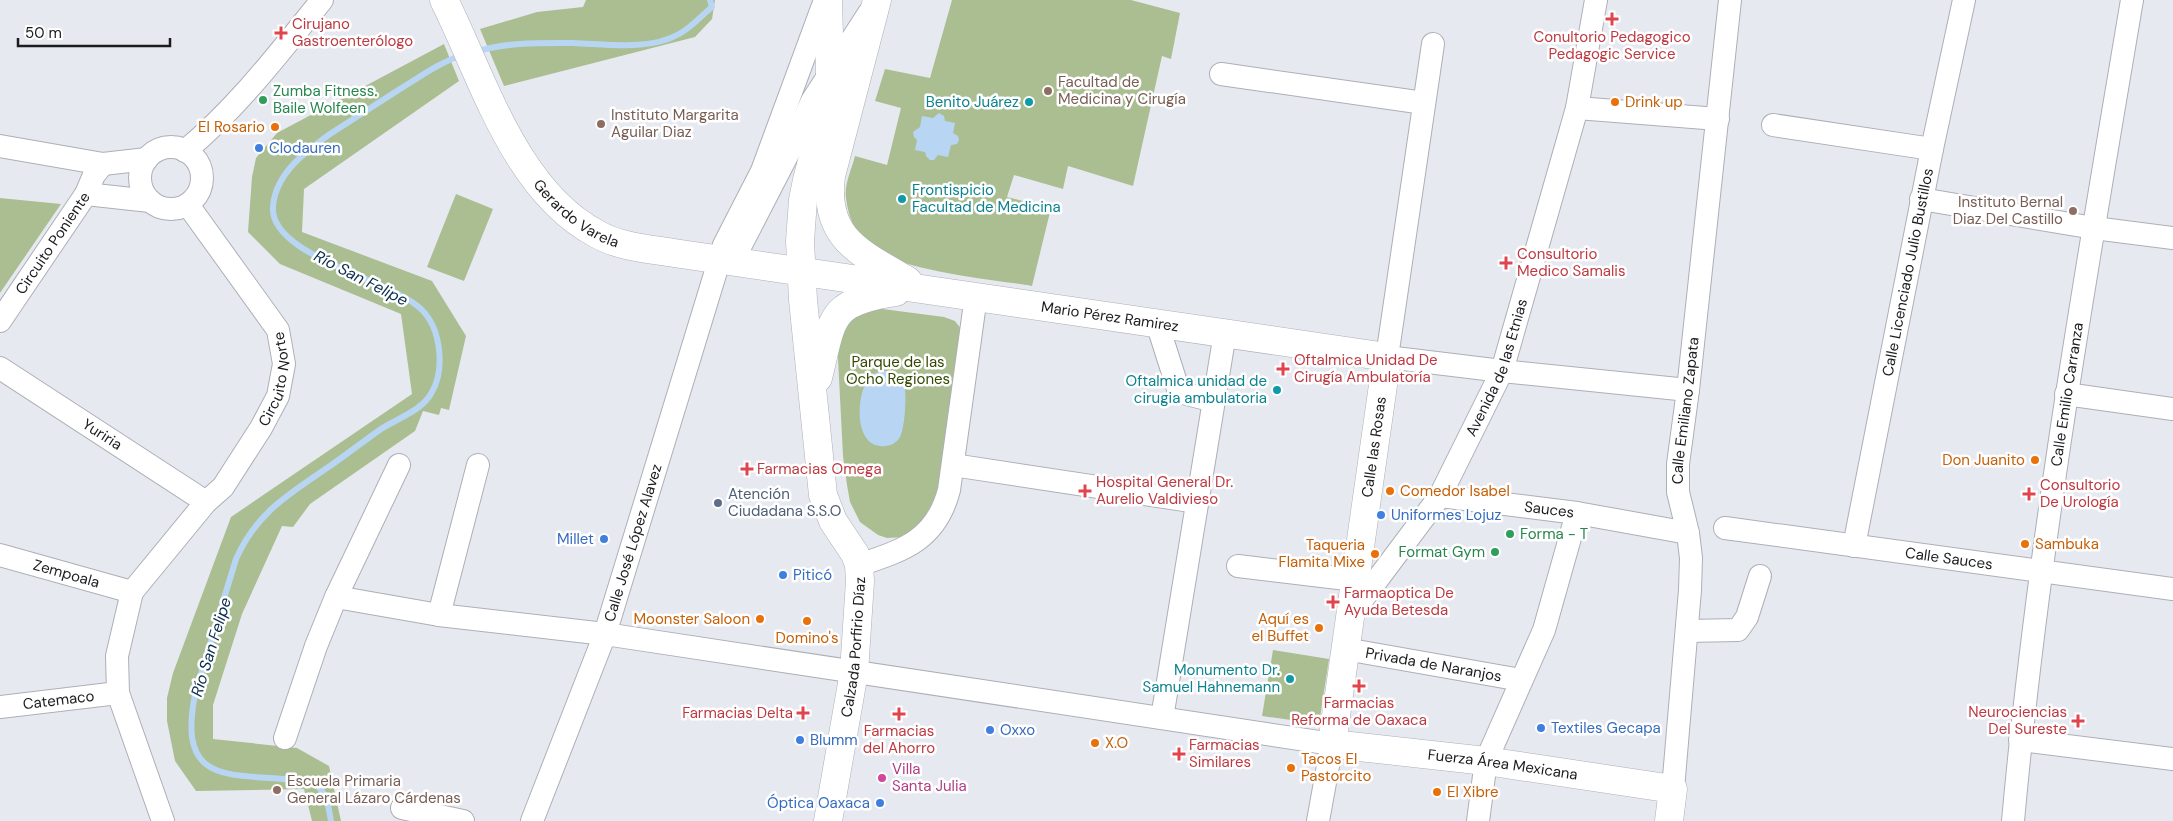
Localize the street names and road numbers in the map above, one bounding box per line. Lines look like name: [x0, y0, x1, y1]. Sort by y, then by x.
street label: Calle Licenciado Julio Bustillos: [1878, 166, 1938, 378]
street label: Gerardo Varela: [529, 175, 622, 252]
street label: Circuito Poniente: [11, 188, 95, 298]
street label: Avenida de las Etnias: [1461, 296, 1532, 440]
street label: Mario Pérez Ramirez: [1040, 297, 1180, 337]
street label: Calle Emilio Carranza: [2046, 321, 2088, 468]
street label: Circuito Norte: [254, 330, 295, 430]
street label: Calle Emiliano Zapata: [1668, 336, 1704, 484]
street label: Calle las Rosas: [1357, 395, 1391, 499]
street label: Yuriria: [79, 414, 126, 455]
street label: Calle José López Alavez: [599, 461, 666, 624]
street label: Sauces: [1523, 497, 1575, 523]
street label: Calle Sauces: [1904, 543, 1994, 574]
street label: Zempoala: [31, 555, 102, 592]
street label: Calzada Porfirio Díaz: [836, 576, 870, 719]
street label: Privada de Naranjos: [1364, 643, 1503, 686]
street label: Catemaco: [22, 686, 96, 714]
street label: Fuerza Área Mexicana: [1427, 745, 1579, 785]

